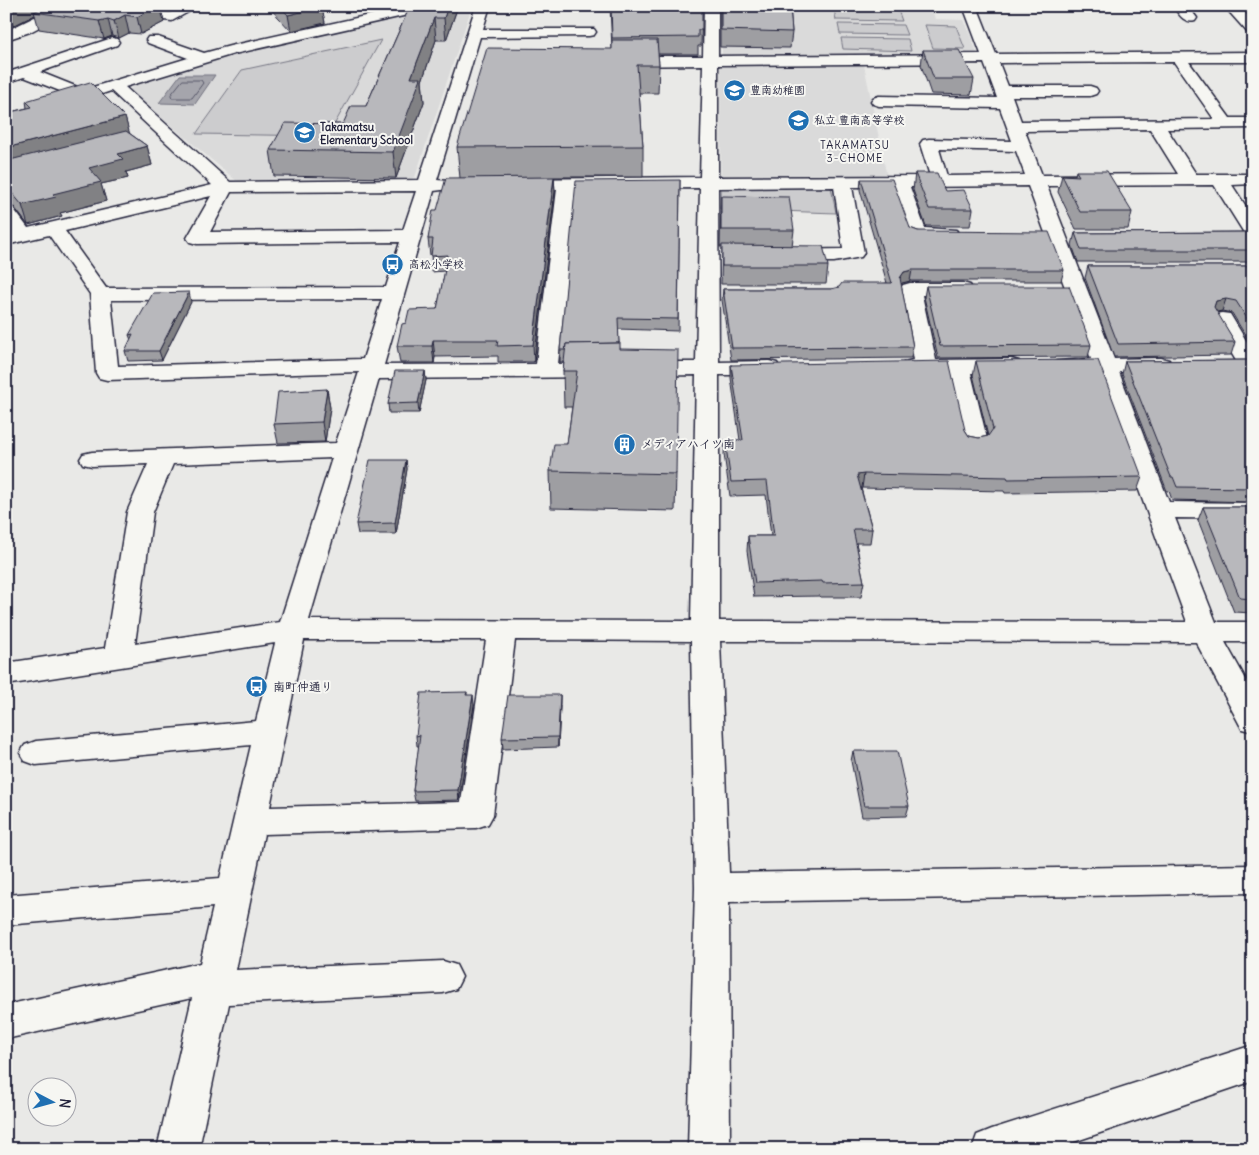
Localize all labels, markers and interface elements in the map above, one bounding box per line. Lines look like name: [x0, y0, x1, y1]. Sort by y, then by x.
school or university icon: 豊南幼稚園: [722, 78, 746, 102]
place label: 豊南幼稚園: [750, 83, 805, 97]
school or university icon: 私立 豊南高等学校: [786, 108, 810, 132]
place label: 私立 豊南高等学校: [814, 113, 905, 127]
place label: Takamatsu Elementary School: [320, 120, 413, 148]
school or university icon: Takamatsu Elementary School: [292, 121, 316, 145]
district label: TAKAMATSU 3-CHOME: [820, 138, 890, 165]
bus stop icon: 高松小学校: [381, 252, 405, 276]
place label: 高松小学校: [409, 257, 464, 271]
building icon: メディアハイツ南: [613, 432, 637, 456]
place label: メディアハイツ南: [641, 436, 735, 451]
bus stop icon: 南町仲通り: [245, 675, 269, 699]
place label: 南町仲通り: [273, 679, 333, 694]
north arrow: [28, 1078, 78, 1128]
text: N: [55, 1098, 74, 1109]

